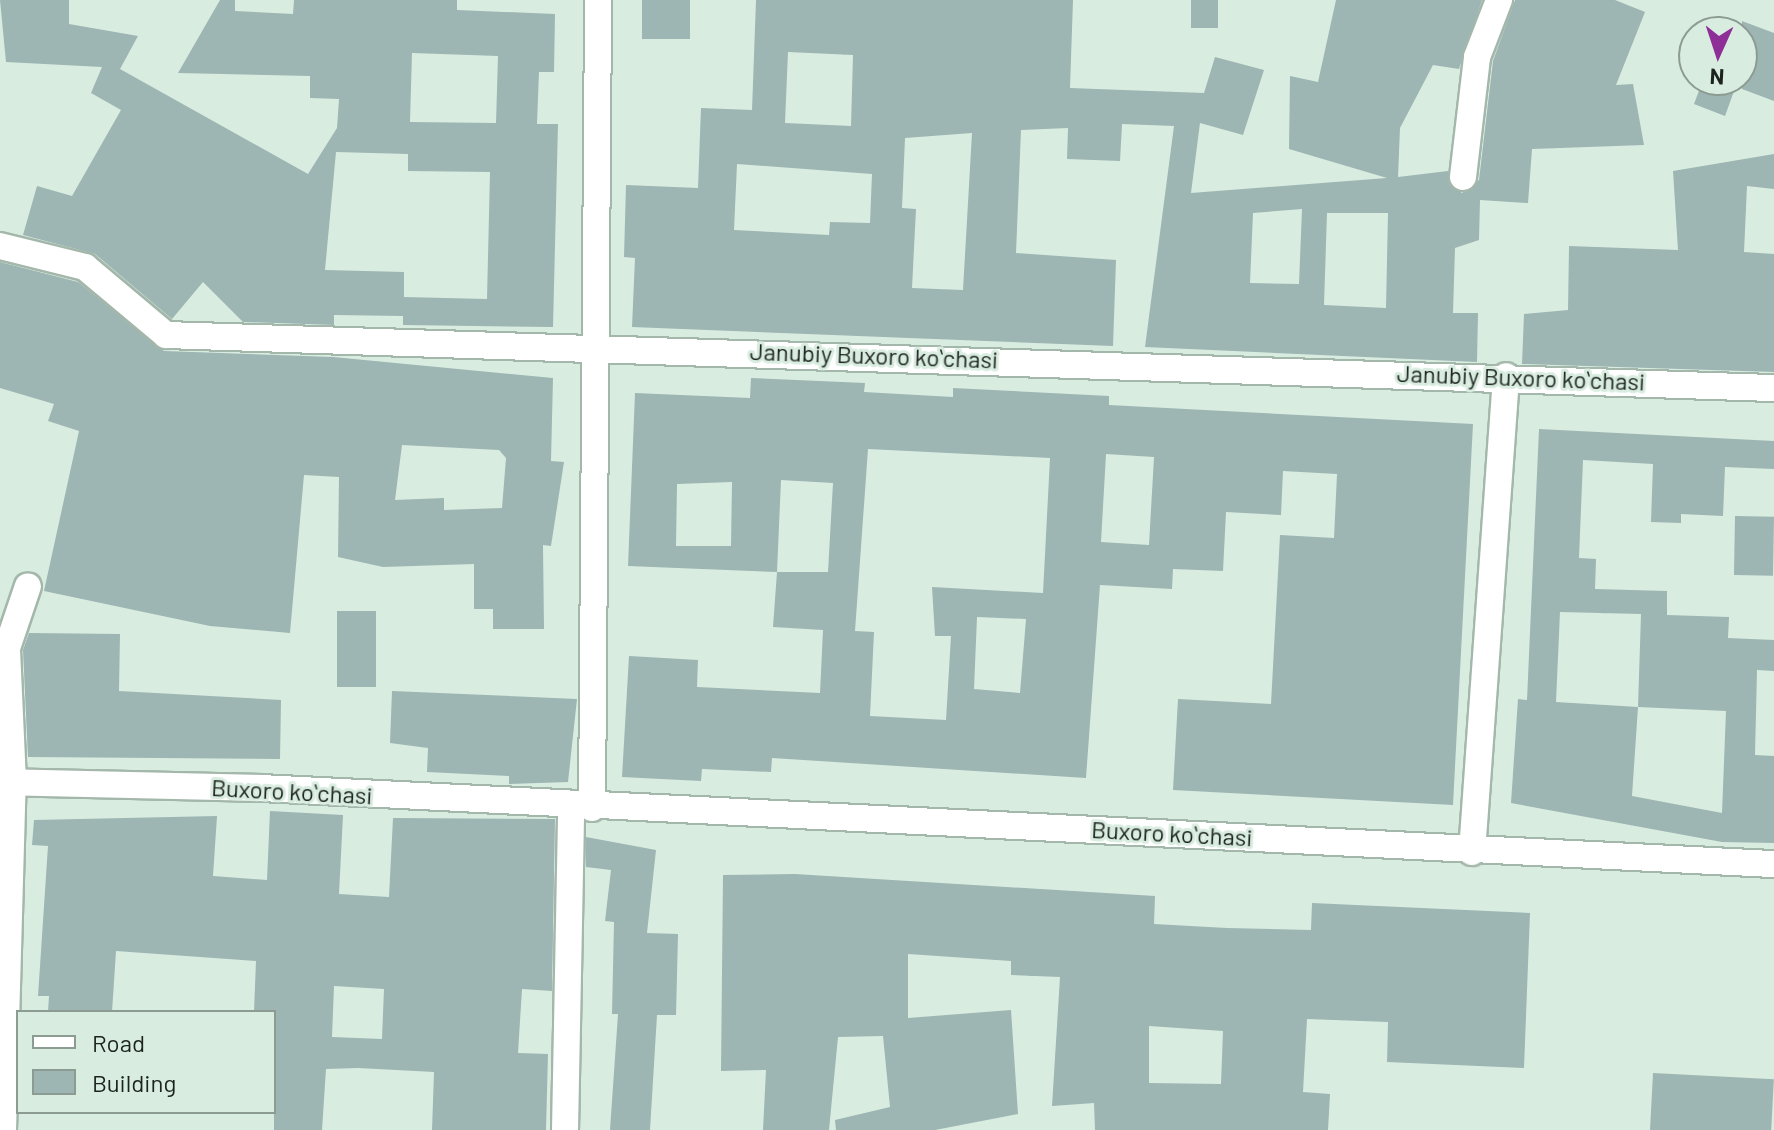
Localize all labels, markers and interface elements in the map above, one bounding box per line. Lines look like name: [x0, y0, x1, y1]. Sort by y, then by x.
north arrow: [1678, 16, 1758, 96]
text: N: [1709, 65, 1725, 91]
street label: Janubiy Buxoro koʻchasi: [749, 336, 999, 374]
street label: Janubiy Buxoro koʻchasi: [1396, 358, 1646, 396]
street label: Buxoro koʻchasi: [211, 772, 373, 810]
street label: Buxoro koʻchasi: [1091, 814, 1253, 852]
legend: [16, 1010, 276, 1114]
text: Road: [92, 1028, 145, 1057]
text: Building: [92, 1068, 176, 1097]

